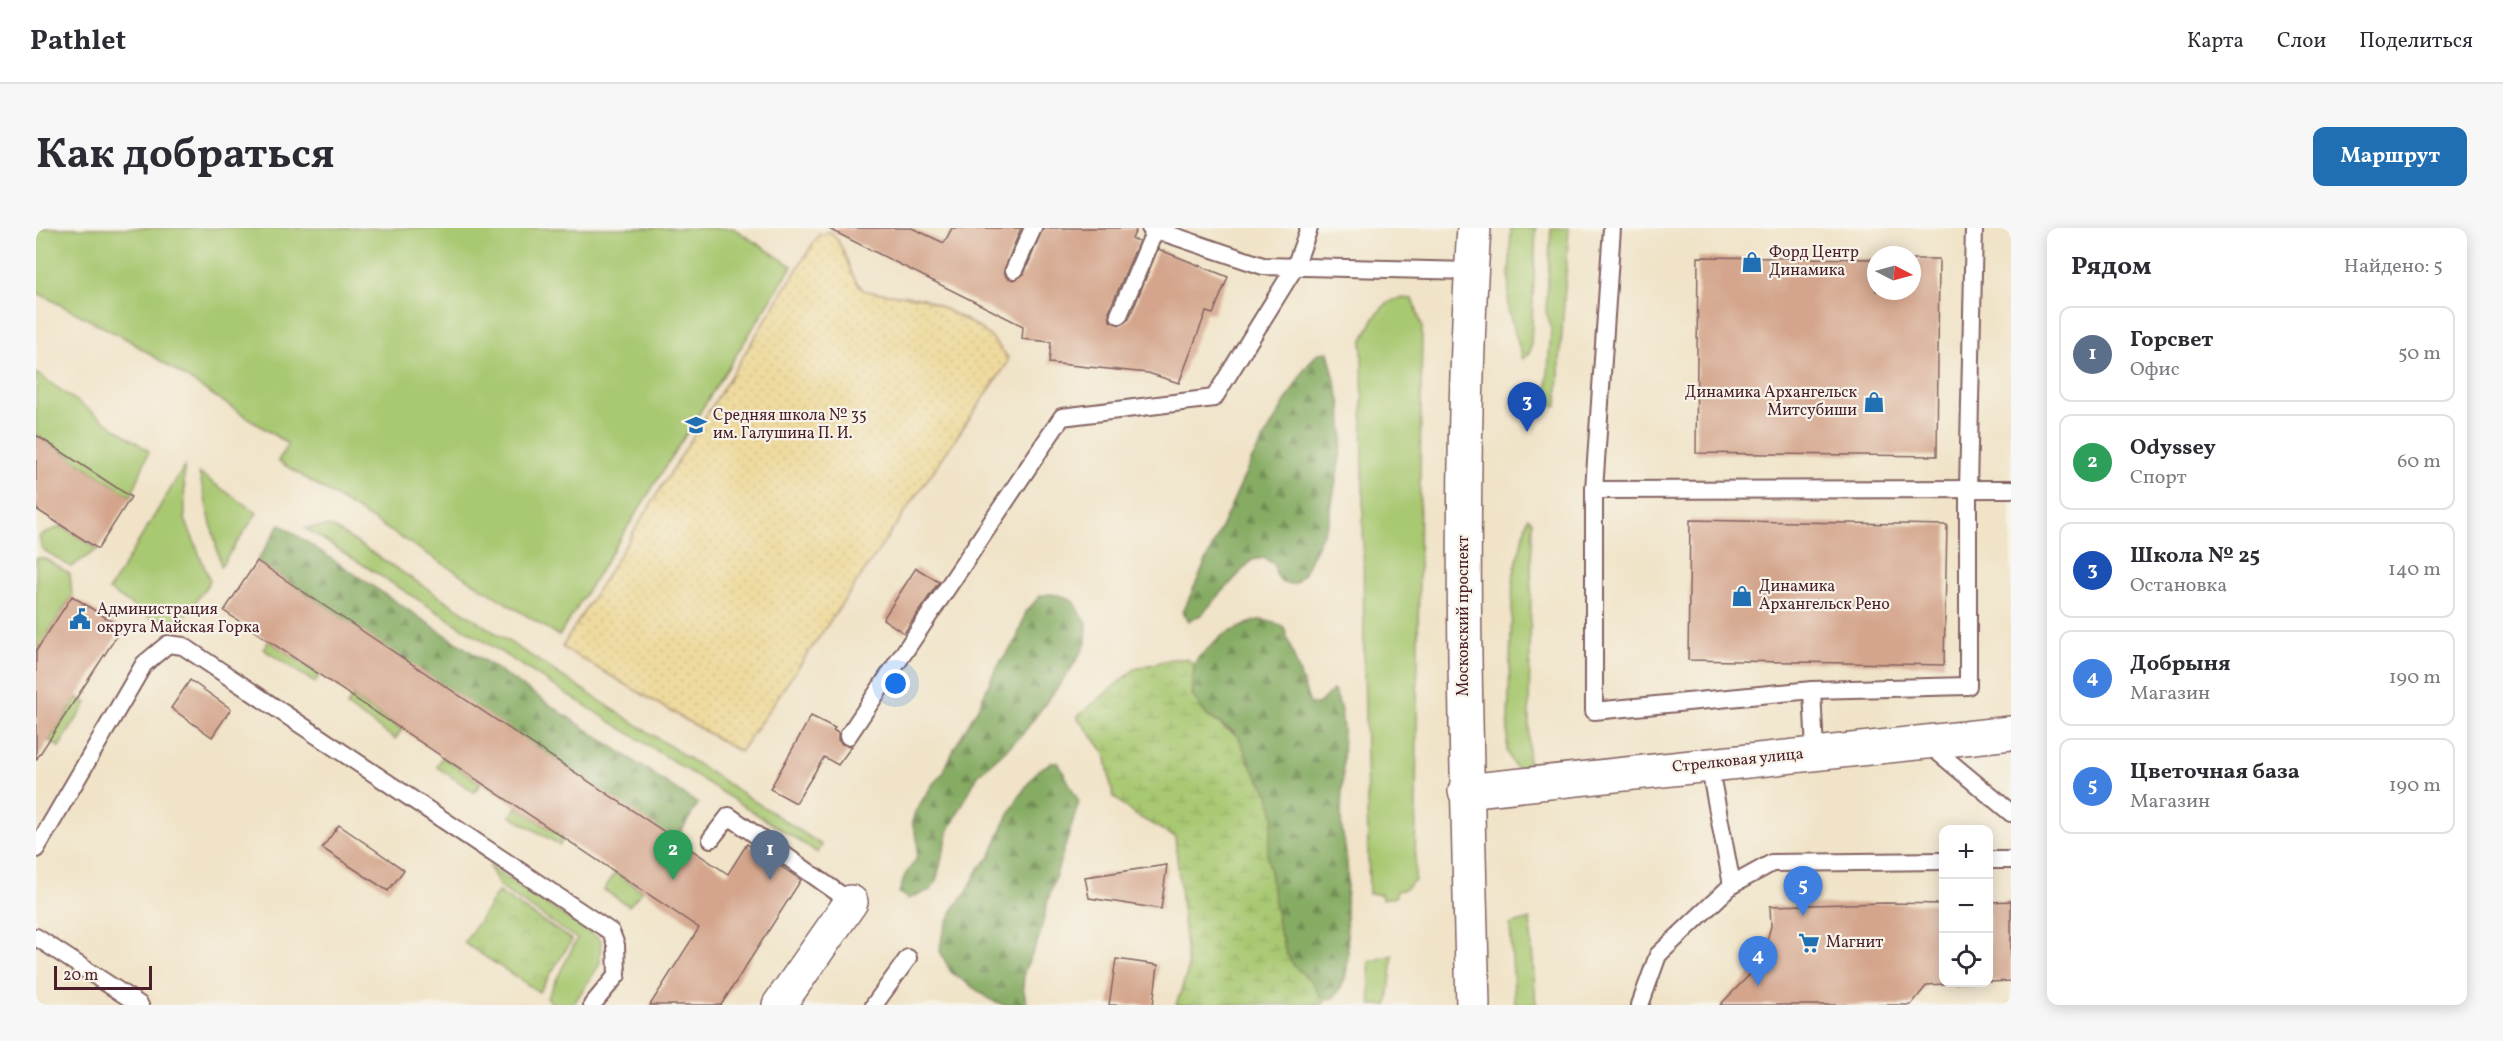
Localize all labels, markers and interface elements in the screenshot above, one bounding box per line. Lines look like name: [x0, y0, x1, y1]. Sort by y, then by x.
text: Pathlet: [30, 22, 126, 61]
text: Карта: [2187, 27, 2244, 56]
text: Слои: [2277, 27, 2326, 56]
text: Поделиться: [2359, 27, 2473, 56]
text: Как добраться: [36, 127, 335, 186]
button: Маршрут: [2313, 127, 2467, 186]
place label: Форд Центр Динамика: [1769, 242, 1859, 282]
north arrow: [1867, 246, 1921, 300]
text: Рядом: [2071, 249, 2151, 285]
shop icon: Форд Центр Динамика: [1740, 250, 1764, 274]
text: Найдено: 5: [2344, 253, 2443, 281]
text: Горсвет: [2130, 325, 2213, 356]
text: 1: [2088, 340, 2097, 368]
text: 50 m: [2398, 340, 2441, 368]
text: Офис: [2130, 356, 2180, 384]
pin: 3: [1508, 382, 1546, 432]
place label: Динамика Архангельск Митсубиши: [1685, 382, 1857, 422]
shop icon: Динамика Архангельск Митсубиши: [1862, 390, 1886, 414]
place label: Средняя школа № 35 им. Галушина П. И.: [713, 405, 867, 445]
school or university icon: Средняя школа № 35 им. Галушина П. И.: [684, 413, 708, 437]
text: Odyssey: [2130, 433, 2216, 464]
text: 2: [2087, 448, 2098, 476]
text: 60 m: [2397, 448, 2441, 476]
text: Спорт: [2130, 464, 2187, 492]
street label: Московский проспект: [1453, 535, 1475, 697]
text: Школа № 25: [2130, 541, 2260, 572]
text: 3: [2087, 556, 2098, 584]
text: 140 m: [2388, 556, 2441, 584]
text: Остановка: [2130, 572, 2227, 600]
place label: Динамика Архангельск Рено: [1759, 576, 1890, 616]
shop icon: Динамика Архангельск Рено: [1730, 584, 1754, 608]
place label: Администрация округа Майская Горка: [97, 599, 260, 639]
public building icon: Администрация округа Майская Горка: [68, 607, 92, 631]
text: Добрыня: [2130, 649, 2231, 680]
text: 4: [2086, 664, 2099, 692]
text: 190 m: [2389, 664, 2441, 692]
your location: [881, 669, 910, 698]
text: Магазин: [2130, 680, 2210, 708]
street label: Стрелковая улица: [1671, 743, 1805, 779]
text: Цветочная база: [2130, 757, 2300, 788]
text: 5: [2088, 772, 2097, 800]
text: 190 m: [2389, 772, 2441, 800]
text: Магазин: [2130, 788, 2210, 816]
map controls: [1939, 825, 1993, 987]
button: +: [1939, 825, 1993, 879]
pin: 2: [654, 830, 692, 880]
pin: 1: [750, 830, 790, 880]
pin: 5: [1784, 866, 1822, 916]
button: −: [1939, 879, 1993, 933]
supermarket icon: Магнит: [1797, 931, 1821, 955]
place label: Магнит: [1826, 932, 1883, 954]
button: locate: [1939, 933, 1993, 987]
pin: 4: [1738, 936, 1778, 986]
scale bar: [54, 963, 152, 990]
text: 20 m: [63, 965, 98, 987]

